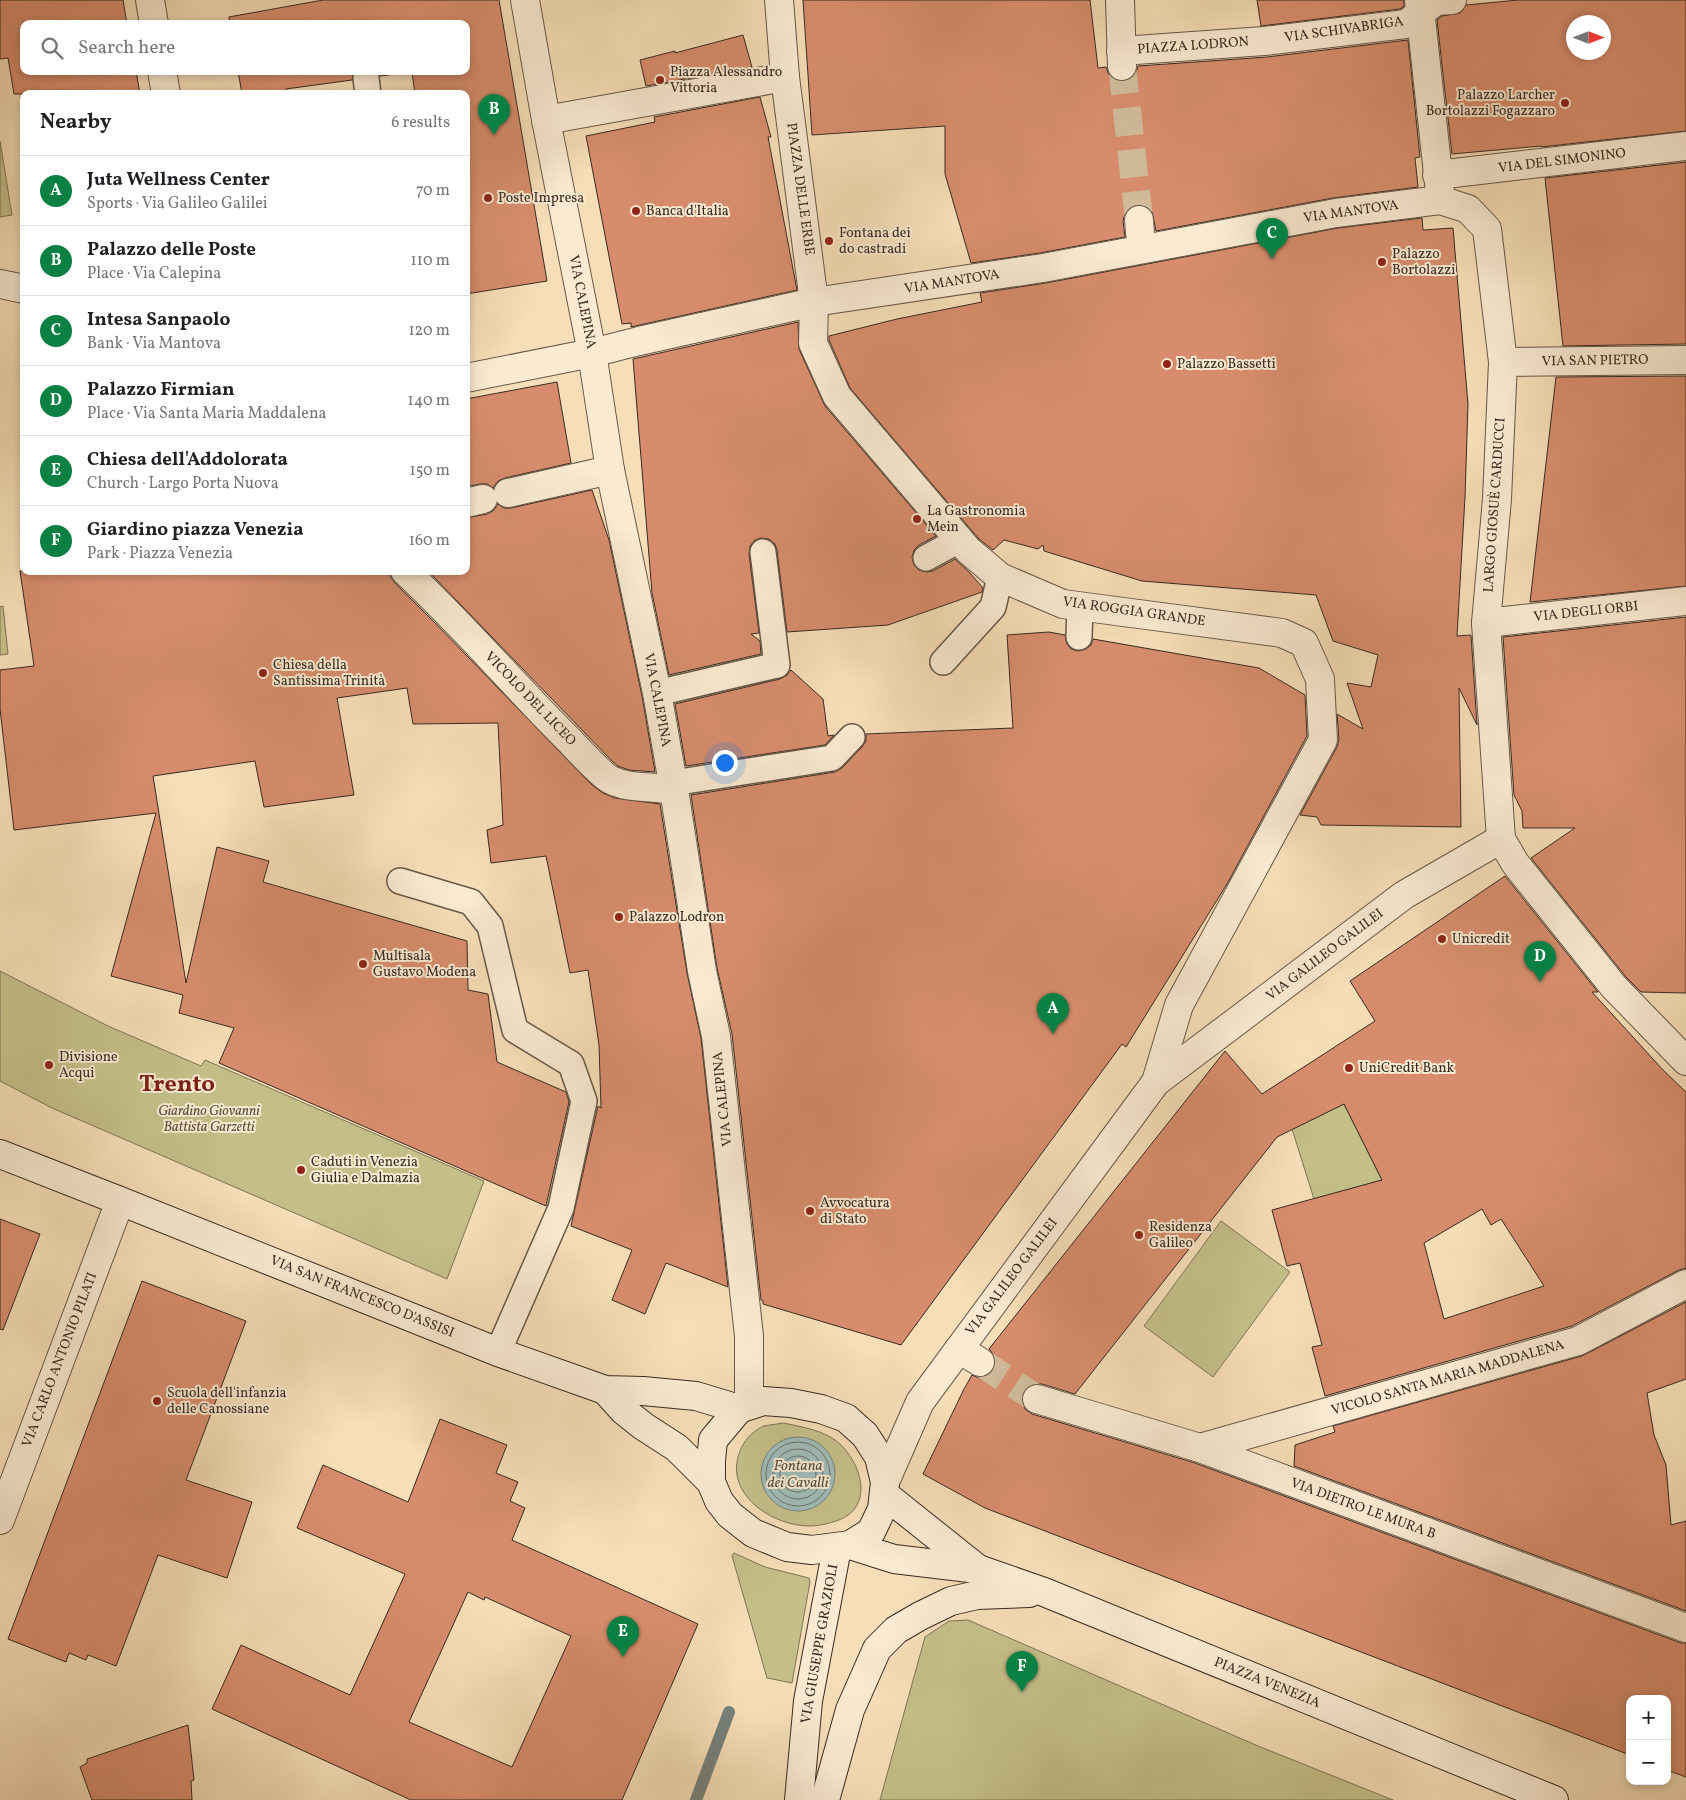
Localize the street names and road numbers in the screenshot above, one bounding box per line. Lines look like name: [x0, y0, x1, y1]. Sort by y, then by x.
street label: VIA SCHIVABRIGA: [1283, 12, 1405, 48]
street label: PIAZZA LODRON: [1137, 33, 1249, 59]
street label: PIAZZA DELLE ERBE: [781, 121, 819, 257]
street label: VIA DEL SIMONINO: [1497, 144, 1627, 178]
street label: VIA MANTOVA: [1302, 196, 1400, 228]
street label: VIA CALEPINA: [564, 253, 600, 351]
street label: VIA MANTOVA: [903, 265, 1001, 299]
street label: VIA SAN PIETRO: [1541, 351, 1649, 371]
street label: LARGO GIOSUÈ CARDUCCI: [1478, 417, 1511, 593]
street label: VIA ROGGIA GRANDE: [1061, 593, 1207, 631]
street label: VIA DEGLI ORBI: [1533, 597, 1639, 627]
street label: VICOLO DEL LICEO: [480, 648, 580, 750]
street label: VIA CALEPINA: [639, 651, 675, 749]
street label: VIA GALILEO GALILEI: [1262, 904, 1388, 1006]
street label: VIA CALEPINA: [709, 1051, 737, 1147]
street label: VIA GALILEO GALILEI: [961, 1214, 1063, 1340]
street label: VIA SAN FRANCESCO D'ASSISI: [267, 1251, 457, 1343]
street label: VIA CARLO ANTONIO PILATI: [18, 1270, 102, 1450]
street label: VICOLO SANTA MARIA MADDALENA: [1329, 1336, 1567, 1420]
street label: VIA DIETRO LE MURA B: [1288, 1474, 1438, 1544]
street label: VIA GIUSEPPE GRAZIOLI: [797, 1563, 843, 1725]
street label: PIAZZA VENEZIA: [1211, 1653, 1323, 1713]

